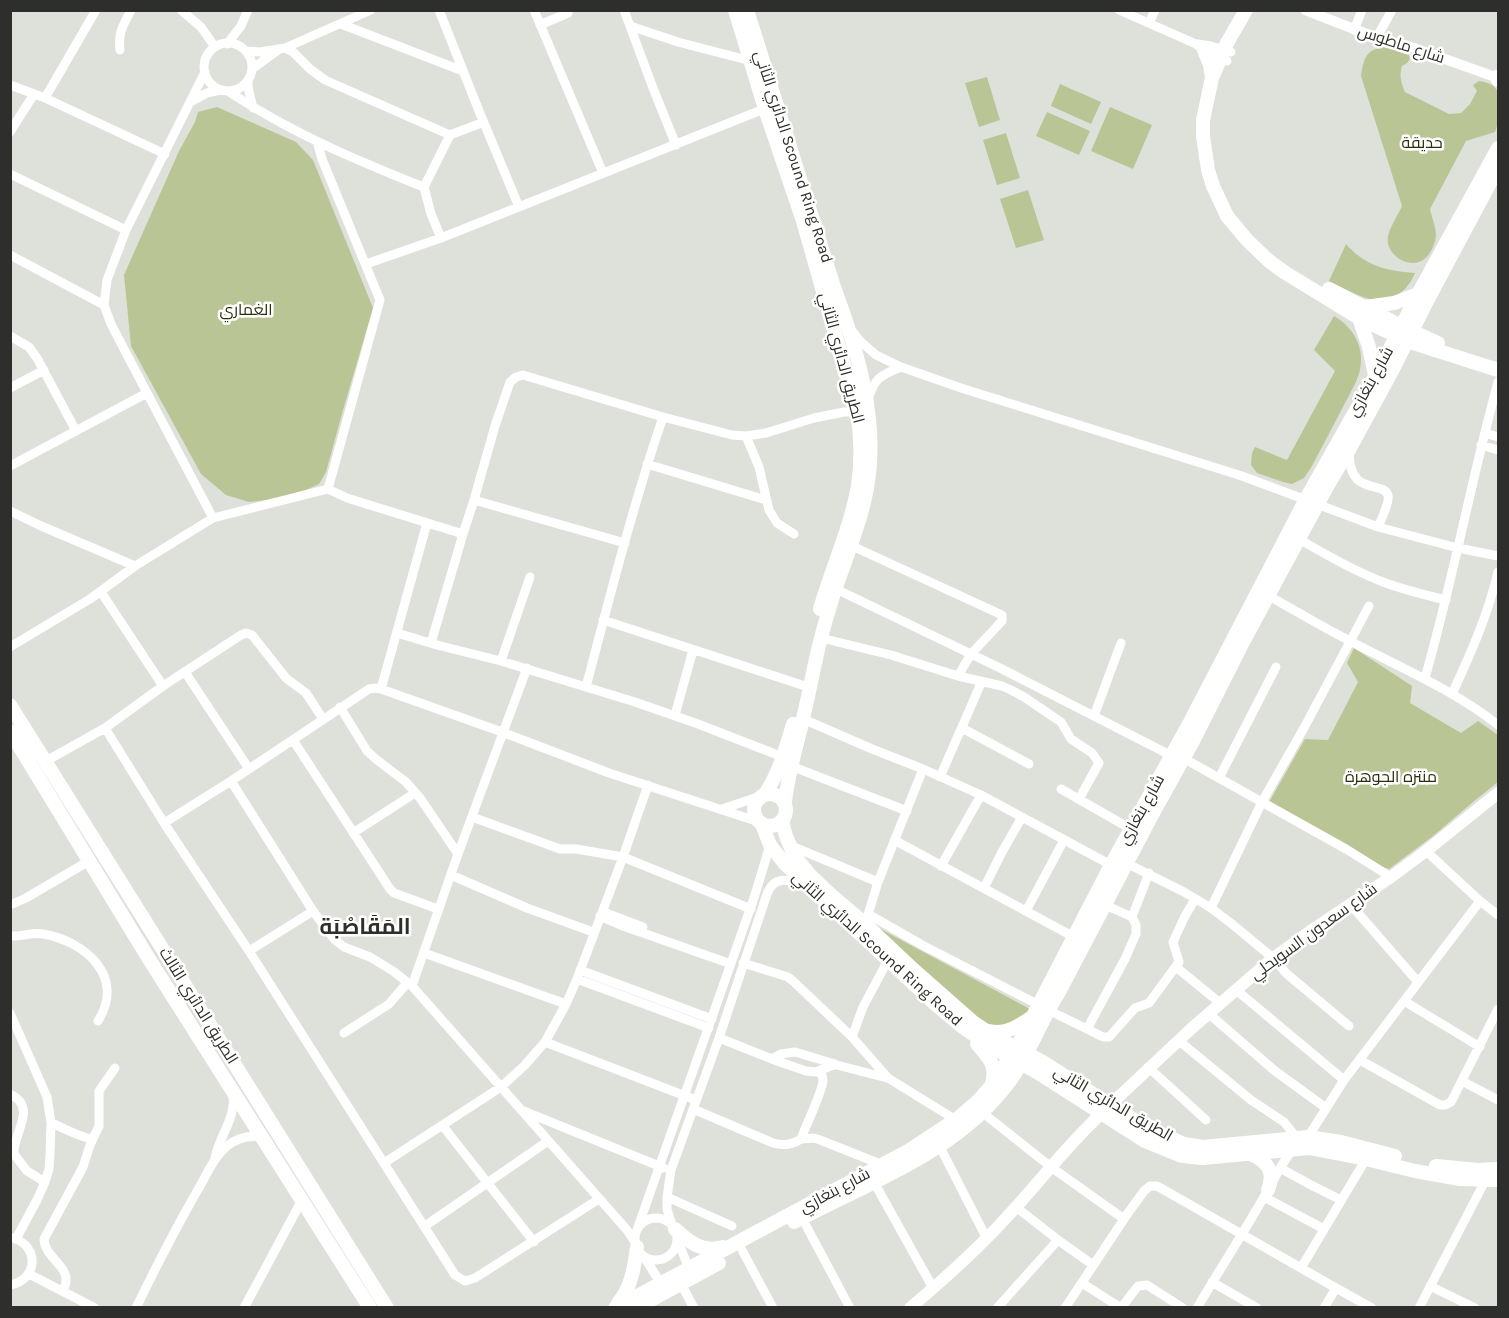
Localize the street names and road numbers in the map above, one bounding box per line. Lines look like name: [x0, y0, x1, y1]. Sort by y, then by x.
street label: شارع ماطوس: [1355, 22, 1447, 68]
street label: الدائري الثاني Scound Ring Road: [750, 48, 836, 266]
street label: الطريق الدائري الثاني: [814, 291, 868, 425]
street label: شارع بنغازي: [1344, 344, 1398, 420]
street label: شارع بنغازي: [1115, 772, 1169, 848]
street label: الدائري الثاني Scound Ring Road: [788, 867, 966, 1031]
street label: شارع سعدون السويحلي: [1247, 879, 1381, 985]
street label: الطريق الدائري الثالث: [154, 944, 242, 1068]
street label: الطريق الدائري الثاني: [1050, 1062, 1176, 1146]
street label: شارع بنغازي: [796, 1164, 874, 1218]

